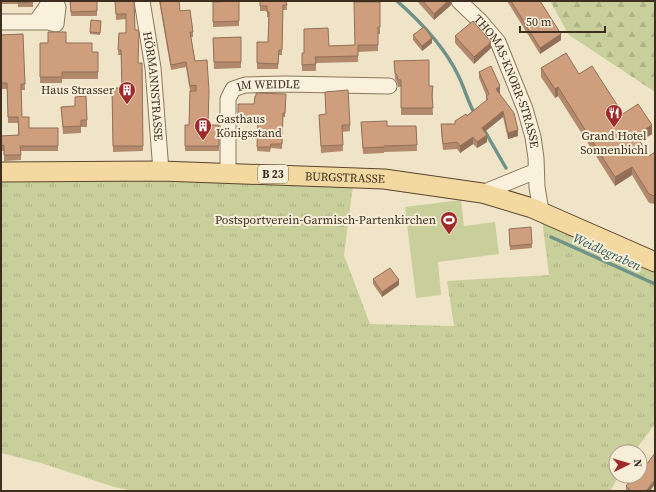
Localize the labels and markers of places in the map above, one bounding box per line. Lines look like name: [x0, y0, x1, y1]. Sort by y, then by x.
building icon: Haus Strasser: [117, 80, 137, 105]
place label: Haus Strasser: [41, 82, 114, 98]
restaurant icon: Grand Hotel Sonnenbichl: [604, 103, 624, 128]
place label: Gasthaus Königsstand: [216, 111, 282, 141]
building icon: Gasthaus Königsstand: [193, 116, 213, 141]
place label: Grand Hotel Sonnenbichl: [580, 128, 648, 158]
sports icon: Postsportverein-Garmisch-Partenkirchen: [439, 210, 459, 235]
place label: Postsportverein-Garmisch-Partenkirchen: [215, 212, 436, 228]

